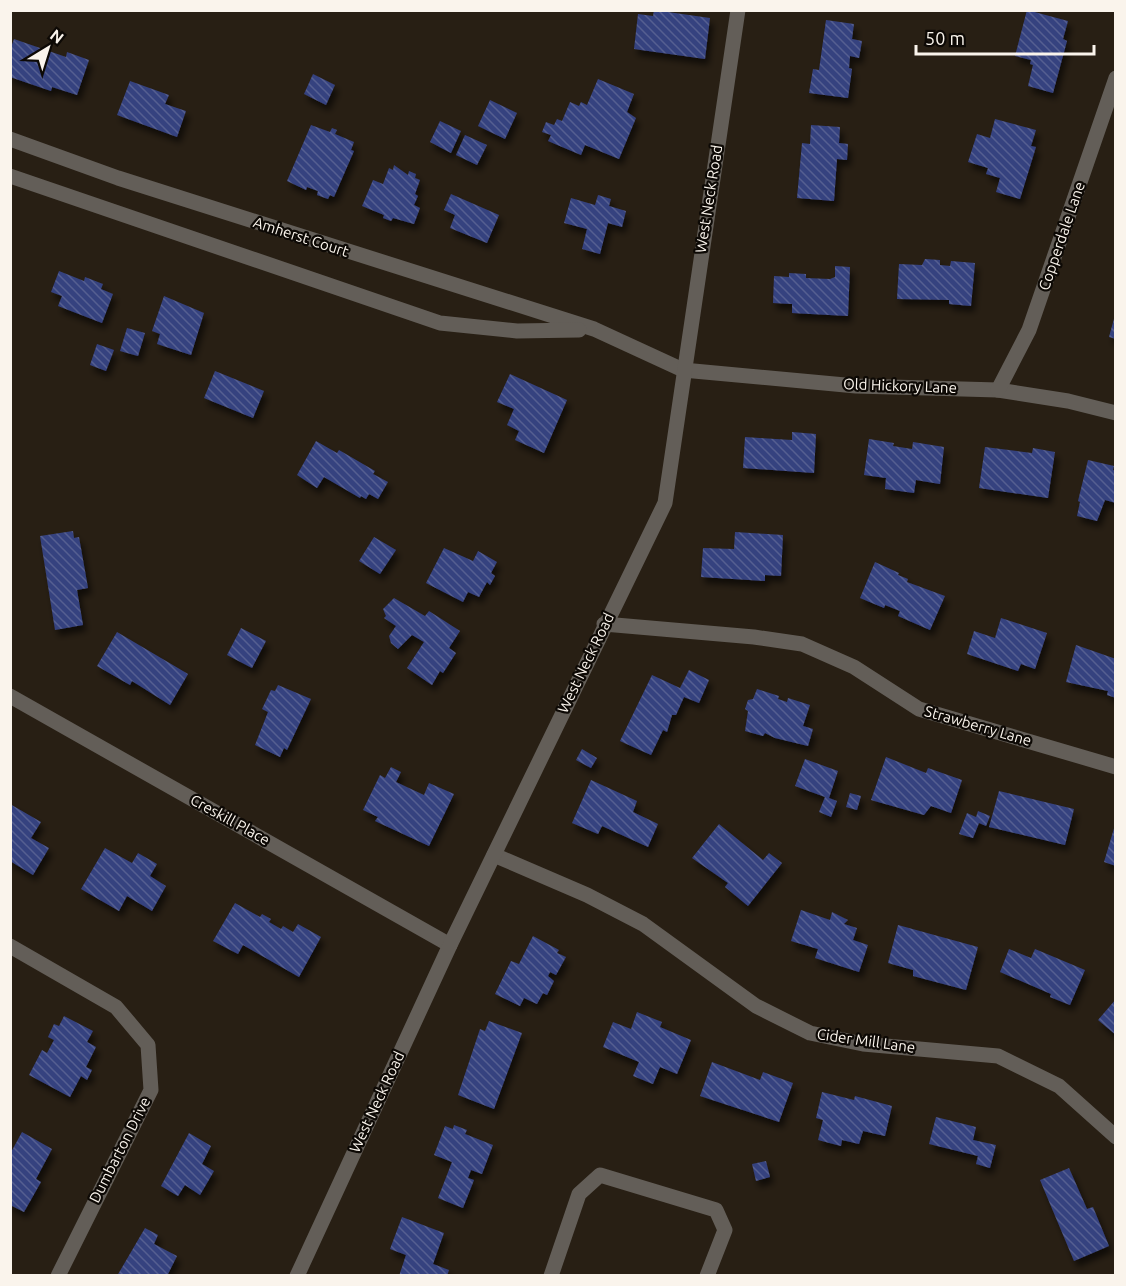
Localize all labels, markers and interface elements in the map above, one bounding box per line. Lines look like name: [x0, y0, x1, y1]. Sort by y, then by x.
north arrow: [18, 18, 78, 78]
scale bar: [916, 18, 1094, 56]
text: N: [47, 25, 67, 47]
text: 50 m: [925, 28, 965, 48]
street label: West Neck Road: [692, 144, 725, 254]
street label: Copperdale Lane: [1035, 179, 1088, 292]
street label: Amherst Court: [251, 213, 351, 260]
street label: Old Hickory Lane: [843, 375, 957, 396]
street label: West Neck Road: [554, 610, 617, 716]
street label: Strawberry Lane: [923, 702, 1034, 749]
street label: Creskill Place: [188, 791, 273, 848]
street label: Cider Mill Lane: [816, 1025, 916, 1056]
street label: West Neck Road: [346, 1049, 407, 1155]
street label: Dumbarton Drive: [86, 1094, 154, 1205]

